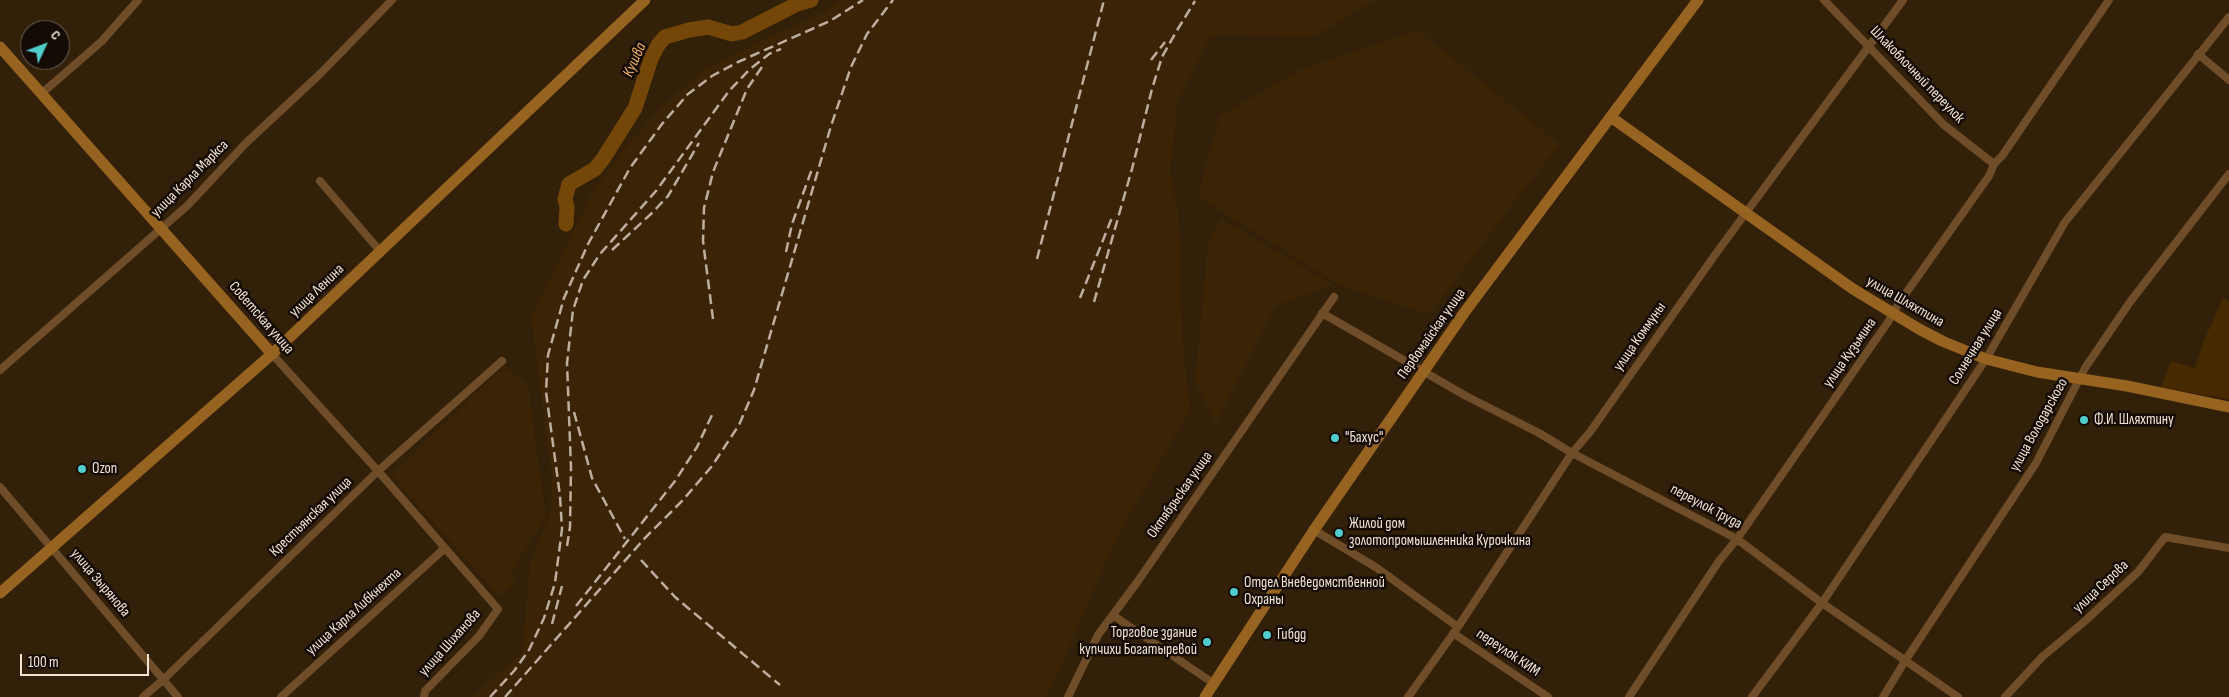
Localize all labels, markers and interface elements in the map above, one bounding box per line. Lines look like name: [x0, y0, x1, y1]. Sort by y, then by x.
north arrow: [20, 20, 70, 70]
street label: Шлакоблочный переулок: [1866, 23, 1968, 127]
text: С: [47, 27, 64, 44]
water label: Кушва: [619, 40, 651, 80]
street label: улица Карла Маркса: [148, 137, 232, 221]
street label: улица Ленина: [286, 261, 348, 321]
street label: улица Шляхтина: [1863, 273, 1947, 331]
street label: Советская улица: [225, 278, 297, 358]
street label: Первомайская улица: [1394, 285, 1470, 383]
street label: улица Коммуны: [1610, 299, 1670, 375]
street label: Солнечная улица: [1945, 306, 2007, 388]
street label: улица Кузьмина: [1819, 315, 1881, 391]
street label: улица Володарского: [2006, 375, 2072, 475]
place label: Ф.И. Шляхтину: [2094, 411, 2174, 429]
marker: Ф.И. Шляхтину: [2078, 414, 2090, 426]
place label: "Бахус": [1345, 429, 1383, 447]
marker: "Бахус": [1329, 432, 1341, 444]
street label: Октябрьская улица: [1143, 448, 1217, 542]
place label: Ozon: [92, 460, 117, 478]
marker: Ozon: [76, 463, 88, 475]
street label: Крестьянская улица: [266, 473, 356, 561]
street label: переулок Труда: [1667, 481, 1745, 533]
place label: Жилой дом золотопромышленника Курочкина: [1349, 515, 1531, 550]
marker: Жилой дом золотопромышленника Курочкина: [1333, 527, 1345, 539]
street label: улица Зырянова: [66, 545, 134, 621]
street label: улица Серова: [2070, 557, 2132, 617]
street label: улица Карла Либкнехта: [303, 565, 405, 659]
place label: Отдел Вневедомственной Охраны: [1244, 574, 1385, 609]
marker: Отдел Вневедомственной Охраны: [1228, 586, 1240, 598]
street label: улица Шиханова: [415, 606, 485, 680]
place label: Торговое здание купчихи Богатыревой: [1079, 624, 1197, 659]
street label: переулок КИМ: [1473, 625, 1543, 681]
place label: Гибдд: [1277, 626, 1306, 644]
marker: Гибдд: [1261, 629, 1273, 641]
marker: Торговое здание купчихи Богатыревой: [1201, 636, 1213, 648]
scale bar: [22, 644, 151, 676]
text: 100 m: [28, 653, 59, 672]

